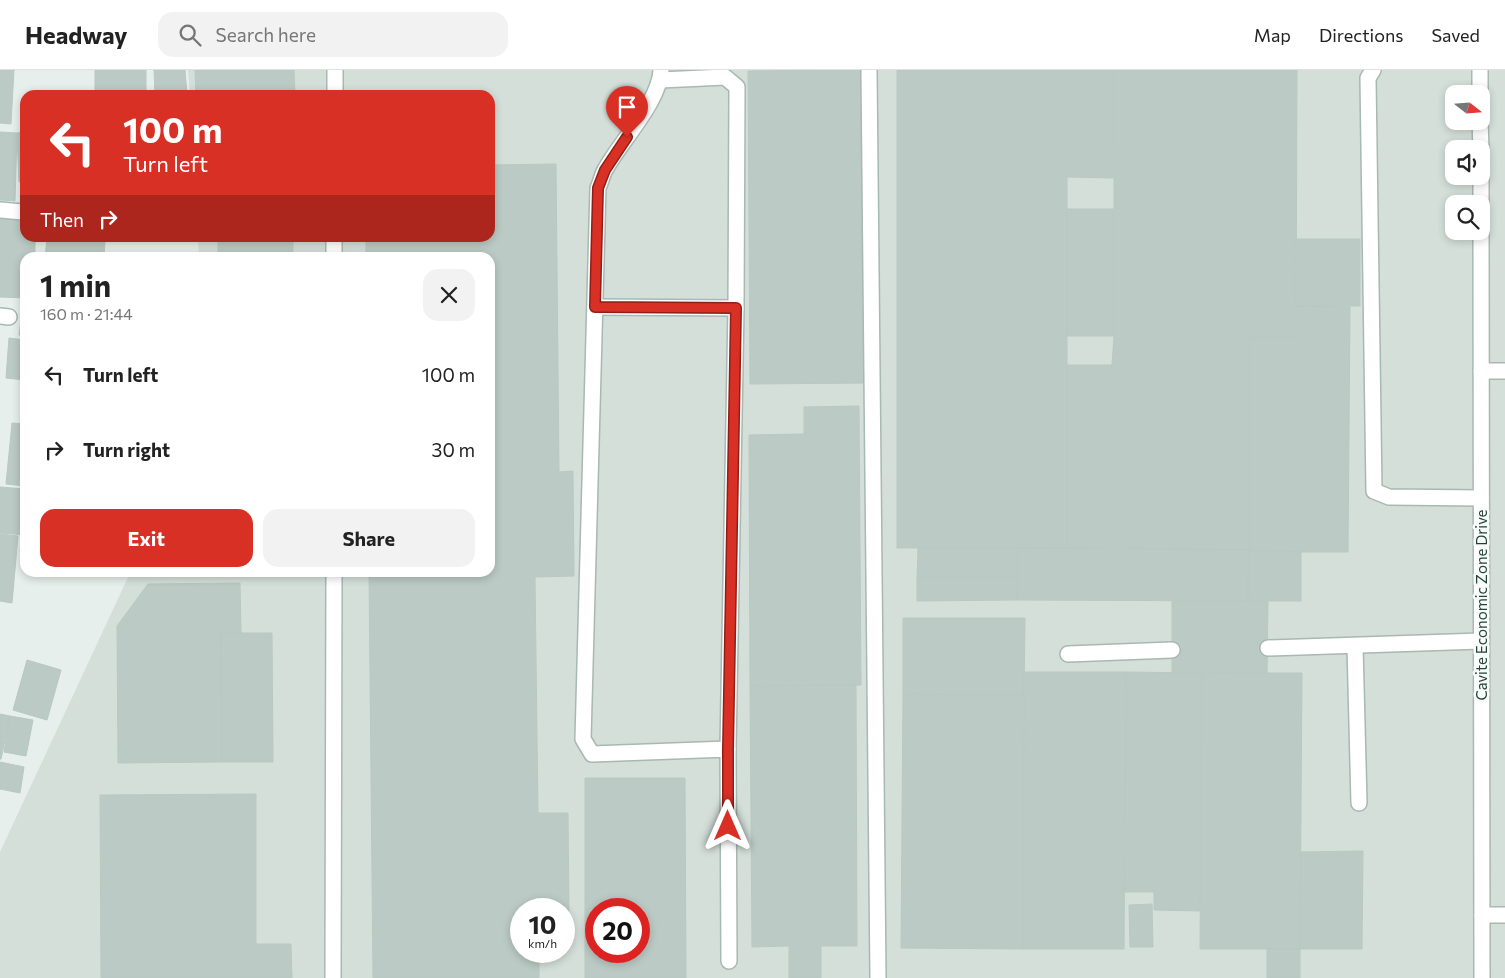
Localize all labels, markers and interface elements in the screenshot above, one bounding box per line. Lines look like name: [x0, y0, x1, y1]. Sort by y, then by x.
search box: [158, 12, 508, 57]
text: Headway: [25, 20, 128, 49]
icon: search: [176, 21, 204, 49]
text: Search here: [216, 23, 316, 46]
text: Map: [1254, 24, 1291, 46]
text: Directions: [1319, 24, 1403, 46]
text: Saved: [1431, 24, 1480, 46]
north arrow: [1445, 85, 1490, 130]
map controls: [1445, 85, 1490, 240]
pin: [606, 86, 648, 137]
icon: arrive: [613, 93, 641, 121]
text: 100 m: [123, 107, 223, 150]
icon: left: [40, 110, 105, 175]
button: sound: [1445, 140, 1490, 185]
text: Turn left: [123, 150, 208, 177]
button: search: [1445, 195, 1490, 240]
icon: right: [94, 205, 122, 233]
text: Then: [40, 208, 84, 231]
text: 1 min: [40, 266, 111, 303]
button: close: [423, 269, 475, 321]
text: 160 m · 21:44: [40, 304, 133, 323]
icon: left: [40, 361, 68, 389]
text: Turn left: [83, 363, 158, 386]
text: 100 m: [422, 363, 475, 386]
icon: right: [40, 436, 68, 464]
text: Turn right: [83, 438, 170, 461]
text: 30 m: [432, 438, 475, 461]
button: Exit: [40, 509, 253, 567]
button: Share: [263, 509, 475, 567]
street label: Cavite Economic Zone Drive: [1472, 509, 1490, 701]
position arrow: [701, 799, 753, 851]
speed limit sign: 20: [585, 898, 650, 963]
text: 10: [529, 909, 556, 939]
text: km/h: [528, 936, 557, 950]

